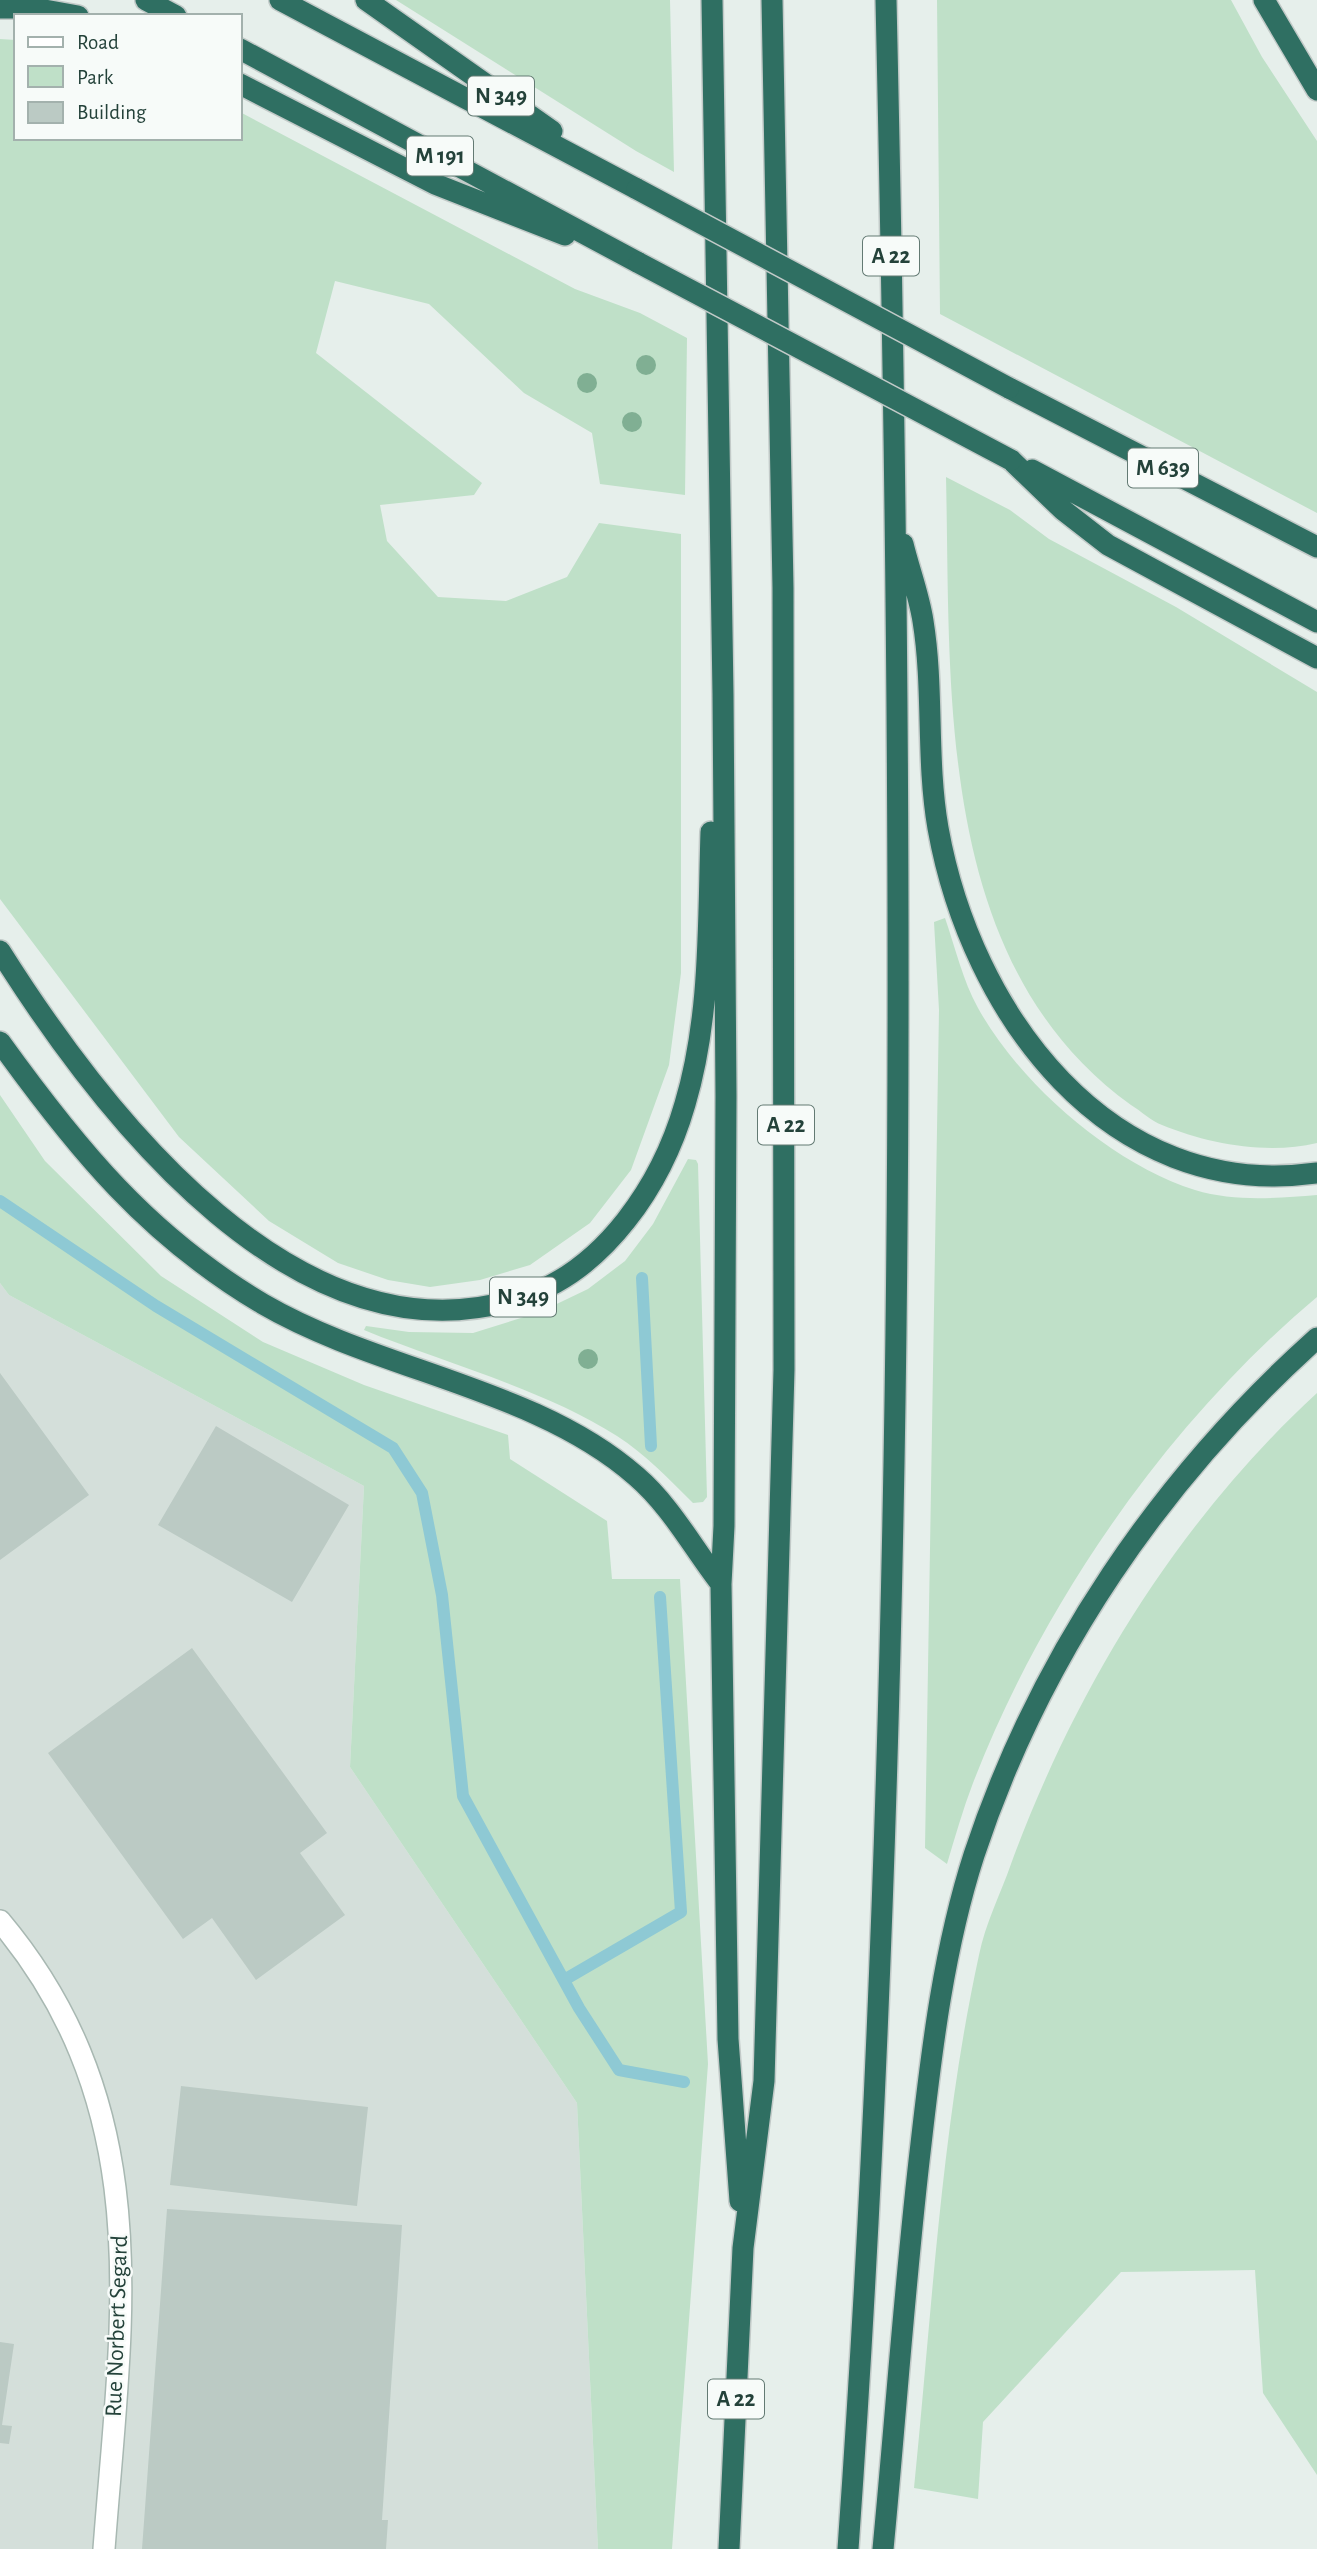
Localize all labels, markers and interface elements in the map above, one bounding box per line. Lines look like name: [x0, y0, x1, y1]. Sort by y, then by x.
legend: [14, 14, 242, 140]
text: Road: [77, 32, 119, 53]
text: Park: [77, 67, 114, 88]
road number: N 349: [468, 76, 534, 116]
text: Building: [77, 102, 147, 123]
road number: M 191: [407, 136, 473, 176]
road number: A 22: [863, 236, 919, 276]
road number: M 639: [1128, 448, 1198, 488]
road number: A 22: [758, 1106, 814, 1144]
road number: N 349: [490, 1278, 556, 1316]
street label: Rue Norbert Segard: [102, 2235, 132, 2417]
road number: A 22: [708, 2380, 764, 2418]

